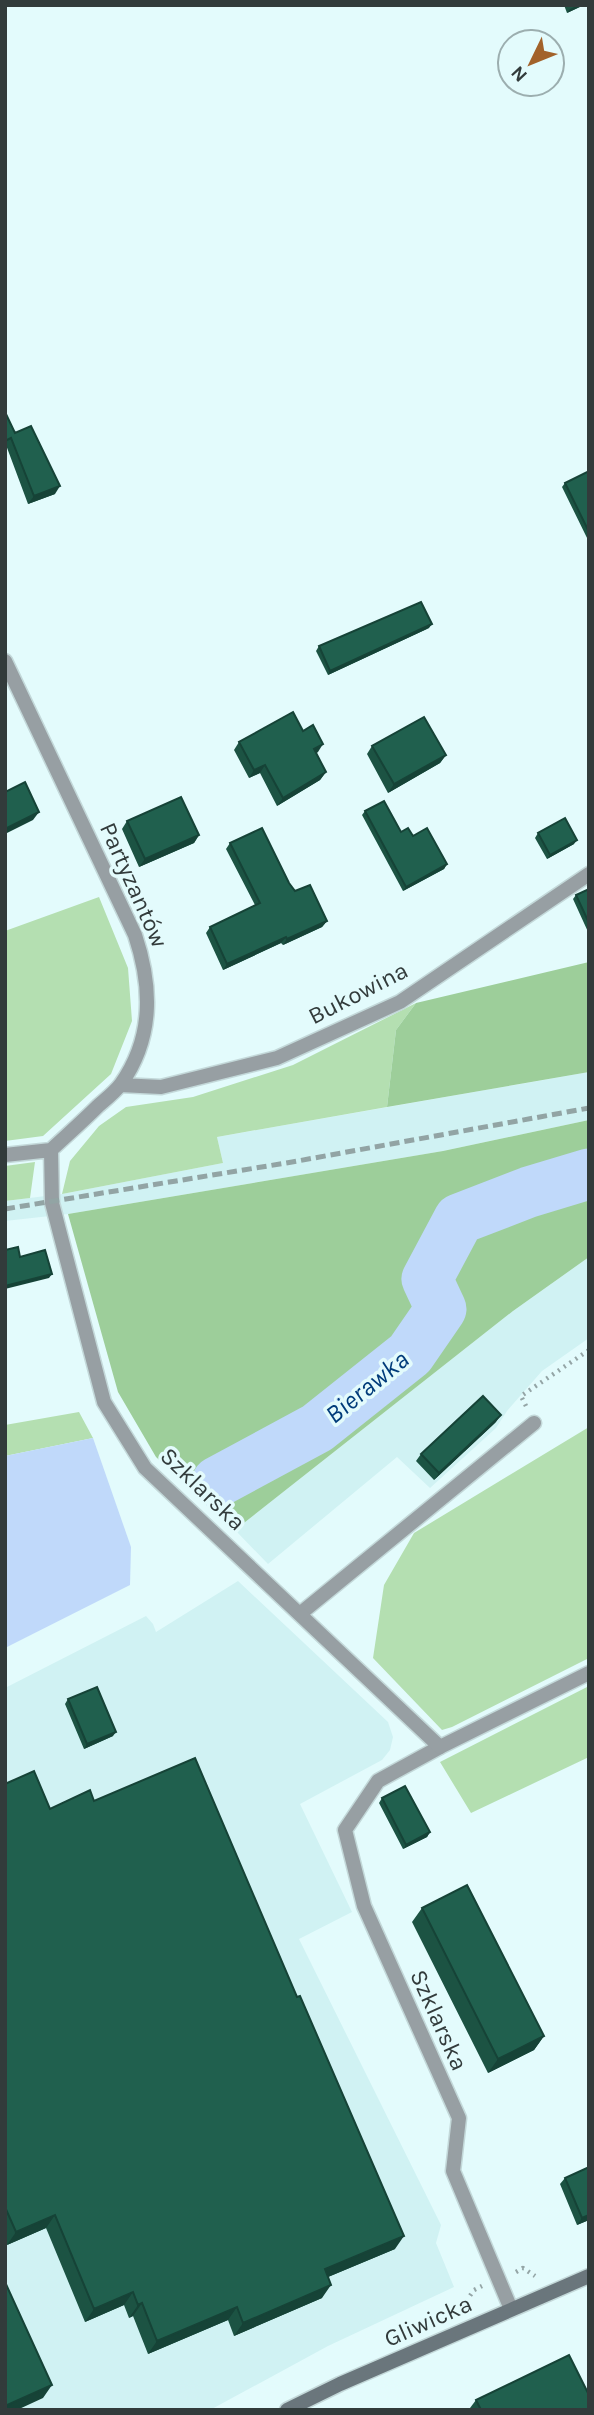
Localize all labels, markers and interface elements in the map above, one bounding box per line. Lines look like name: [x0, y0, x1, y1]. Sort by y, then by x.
north arrow: [496, 28, 566, 98]
text: N: [507, 61, 532, 86]
street label: Partyzantów: [94, 818, 174, 952]
street label: Bukowina: [303, 956, 413, 1030]
water label: Bierawka: [319, 1344, 415, 1430]
street label: Szklarska: [155, 1442, 251, 1536]
street label: Szklarska: [404, 1965, 474, 2075]
street label: Gliwicka: [380, 2289, 476, 2353]

